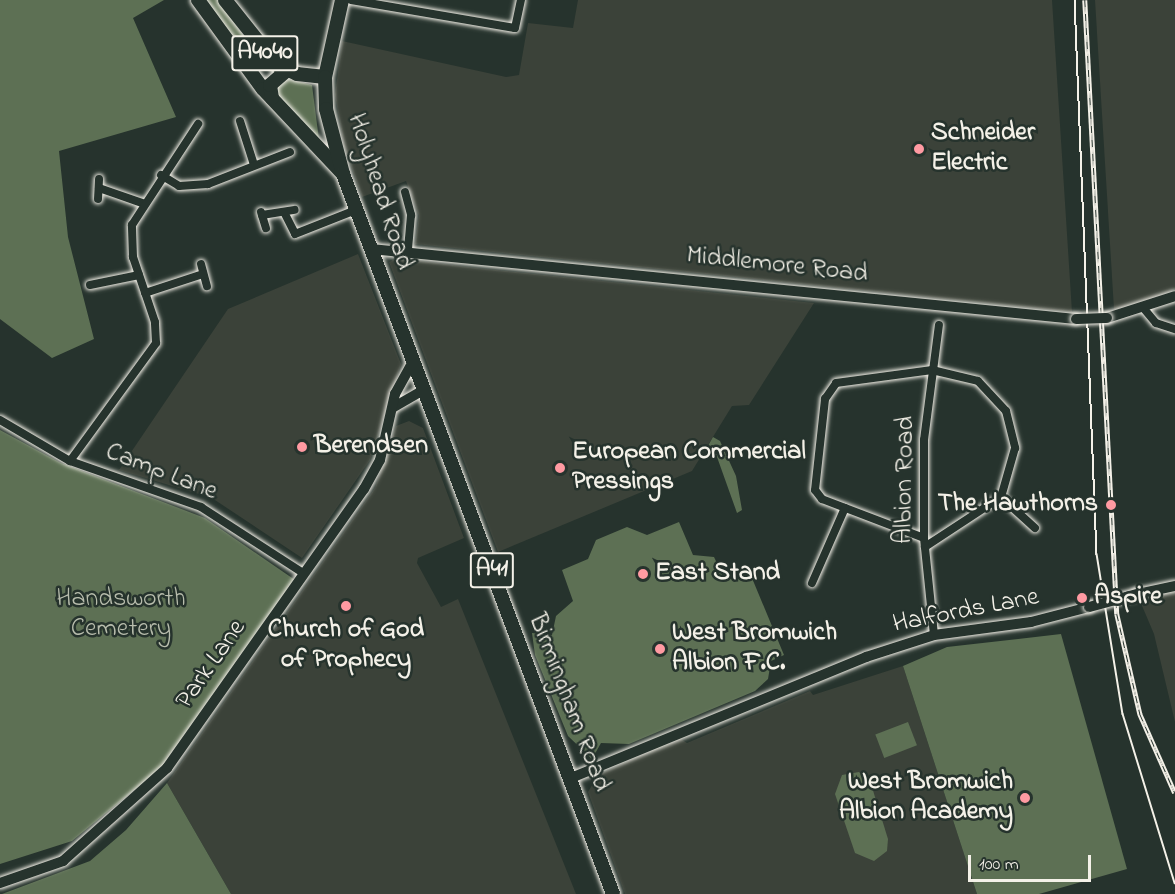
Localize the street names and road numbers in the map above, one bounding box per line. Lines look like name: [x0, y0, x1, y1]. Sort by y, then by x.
road number: A4040: [230, 32, 300, 74]
street label: Holyhead Road: [339, 110, 419, 274]
street label: Middlemore Road: [685, 241, 869, 291]
street label: Albion Road: [889, 416, 923, 544]
street label: Camp Lane: [101, 437, 221, 509]
road number: A41: [470, 549, 514, 591]
street label: Halfords Lane: [890, 583, 1042, 641]
street label: Birmingham Road: [520, 610, 616, 796]
street label: Park Lane: [170, 614, 254, 716]

